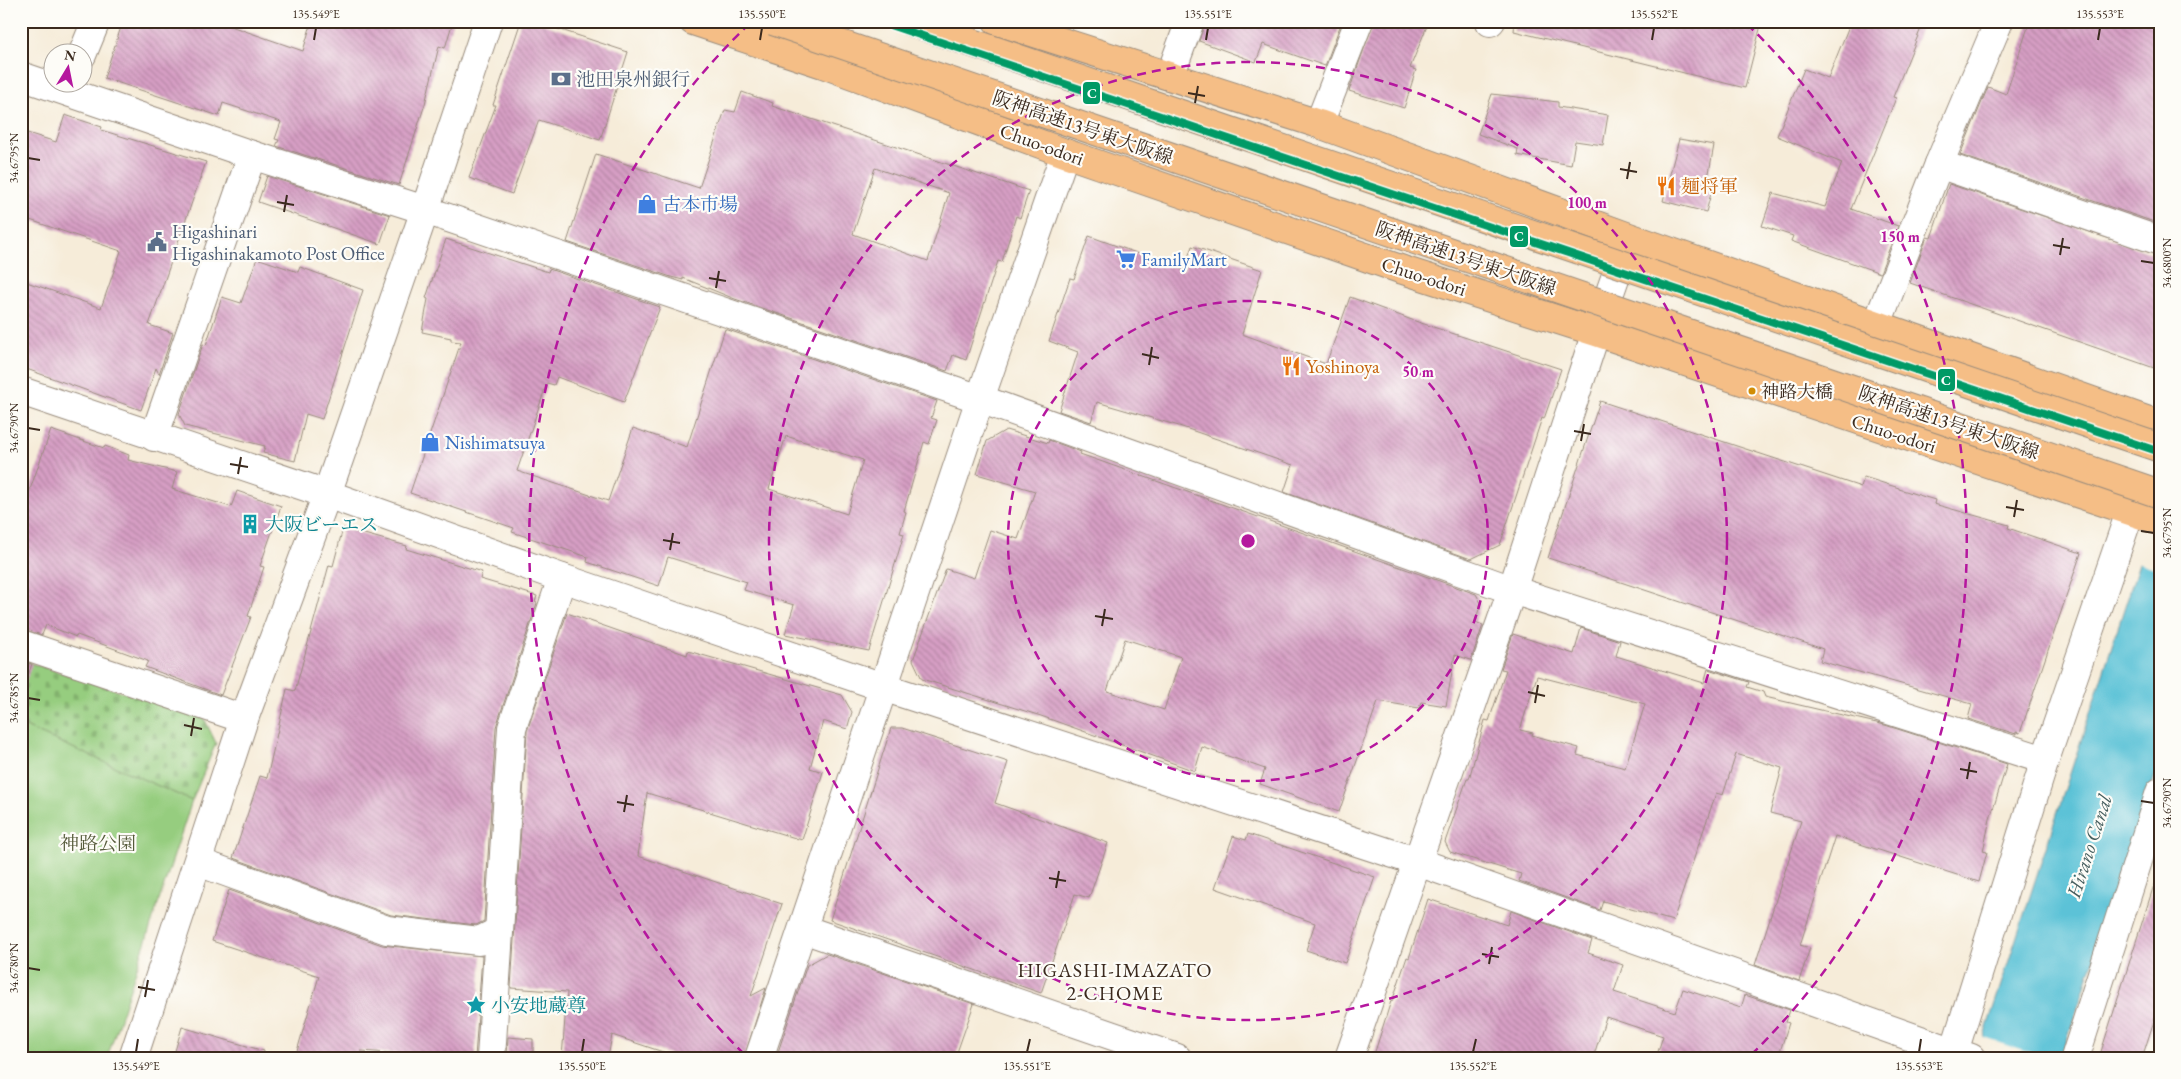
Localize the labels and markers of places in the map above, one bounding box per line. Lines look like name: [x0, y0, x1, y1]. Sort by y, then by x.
place label: 池田泉州銀行: [576, 67, 690, 92]
bank icon: 池田泉州銀行: [550, 68, 572, 90]
place label: 麺将軍: [1681, 174, 1738, 199]
restaurant icon: 麺将軍: [1655, 175, 1677, 197]
place label: 古本市場: [662, 192, 738, 217]
shop icon: 古本市場: [636, 193, 658, 215]
place label: Higashinari Higashinakamoto Post Office: [172, 219, 385, 266]
public building icon: Higashinari Higashinakamoto Post Office: [146, 231, 168, 253]
place label: FamilyMart: [1141, 247, 1227, 272]
supermarket icon: FamilyMart: [1115, 248, 1137, 270]
place label: Yoshinoya: [1306, 354, 1380, 379]
restaurant icon: Yoshinoya: [1280, 355, 1302, 377]
place label: 神路大橋: [1761, 380, 1833, 403]
marker: 神路大橋: [1747, 386, 1757, 396]
place label: Nishimatsuya: [445, 430, 546, 455]
shop icon: Nishimatsuya: [419, 431, 441, 453]
place label: 大阪ビーエス: [265, 512, 378, 537]
building icon: 大阪ビーエス: [239, 513, 261, 535]
centre of rings: [1239, 532, 1257, 550]
place label: 小安地蔵尊: [491, 993, 586, 1018]
place icon: 小安地蔵尊: [465, 994, 487, 1016]

